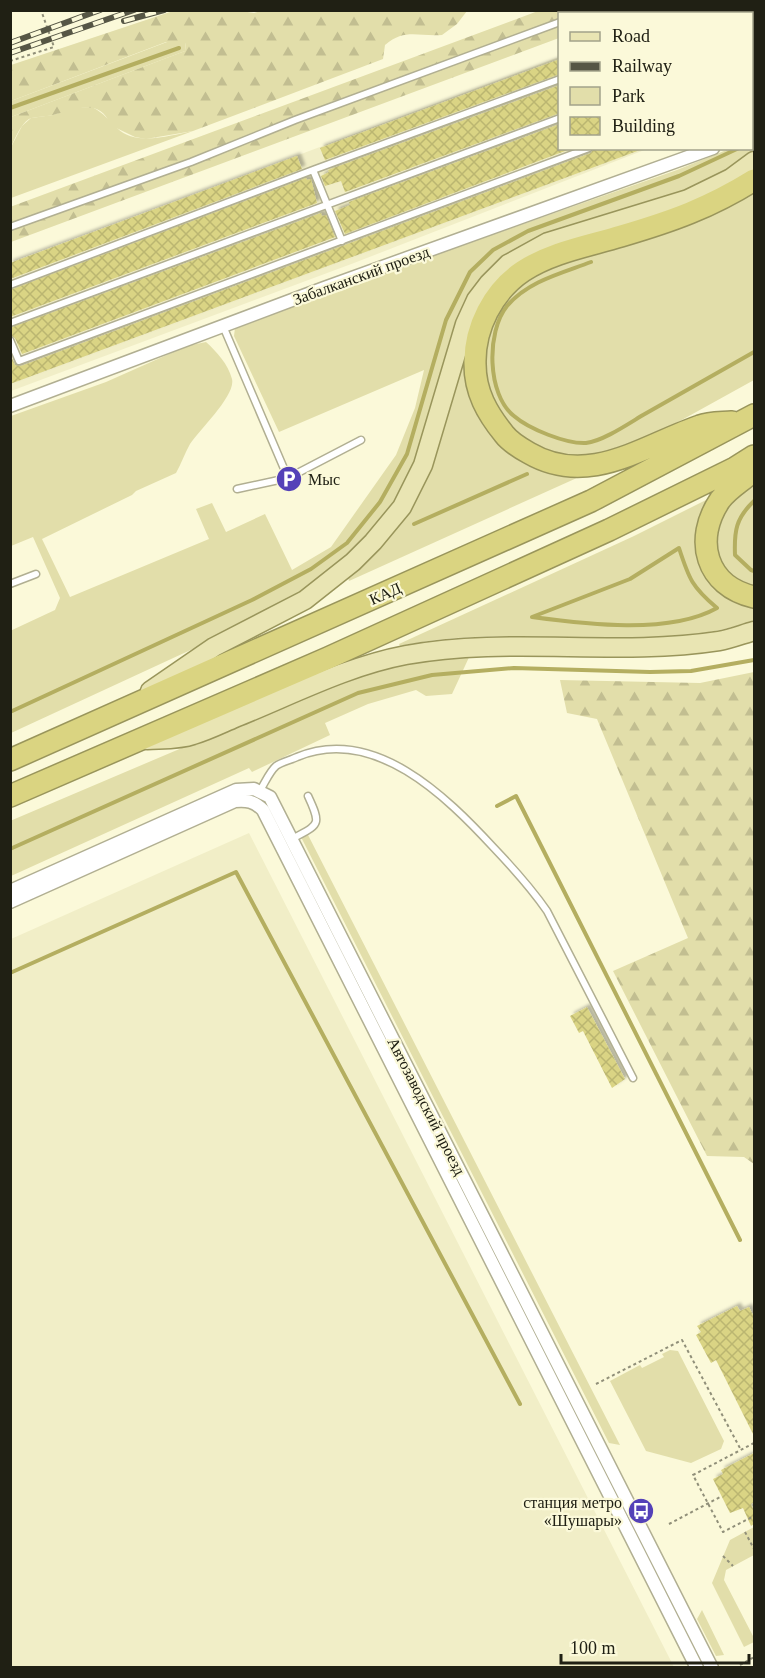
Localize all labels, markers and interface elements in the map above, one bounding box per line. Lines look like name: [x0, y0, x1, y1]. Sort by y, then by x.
legend: [558, 12, 753, 150]
text: Road: [612, 26, 650, 46]
text: Railway: [612, 56, 672, 76]
text: Park: [612, 86, 645, 106]
text: Building: [612, 116, 675, 136]
street label: Забалканский проезд: [291, 243, 432, 309]
parking icon: Мыс: [274, 464, 304, 494]
place label: Мыс: [308, 471, 340, 488]
street label: КАД: [367, 579, 404, 609]
street label: Автозаводский проезд: [384, 1035, 469, 1178]
place label: станция метро «Шушары»: [523, 1494, 622, 1530]
bus stop icon: станция метро «Шушары»: [626, 1496, 656, 1526]
scale bar: [561, 1627, 748, 1665]
text: 100 m: [570, 1638, 616, 1658]

